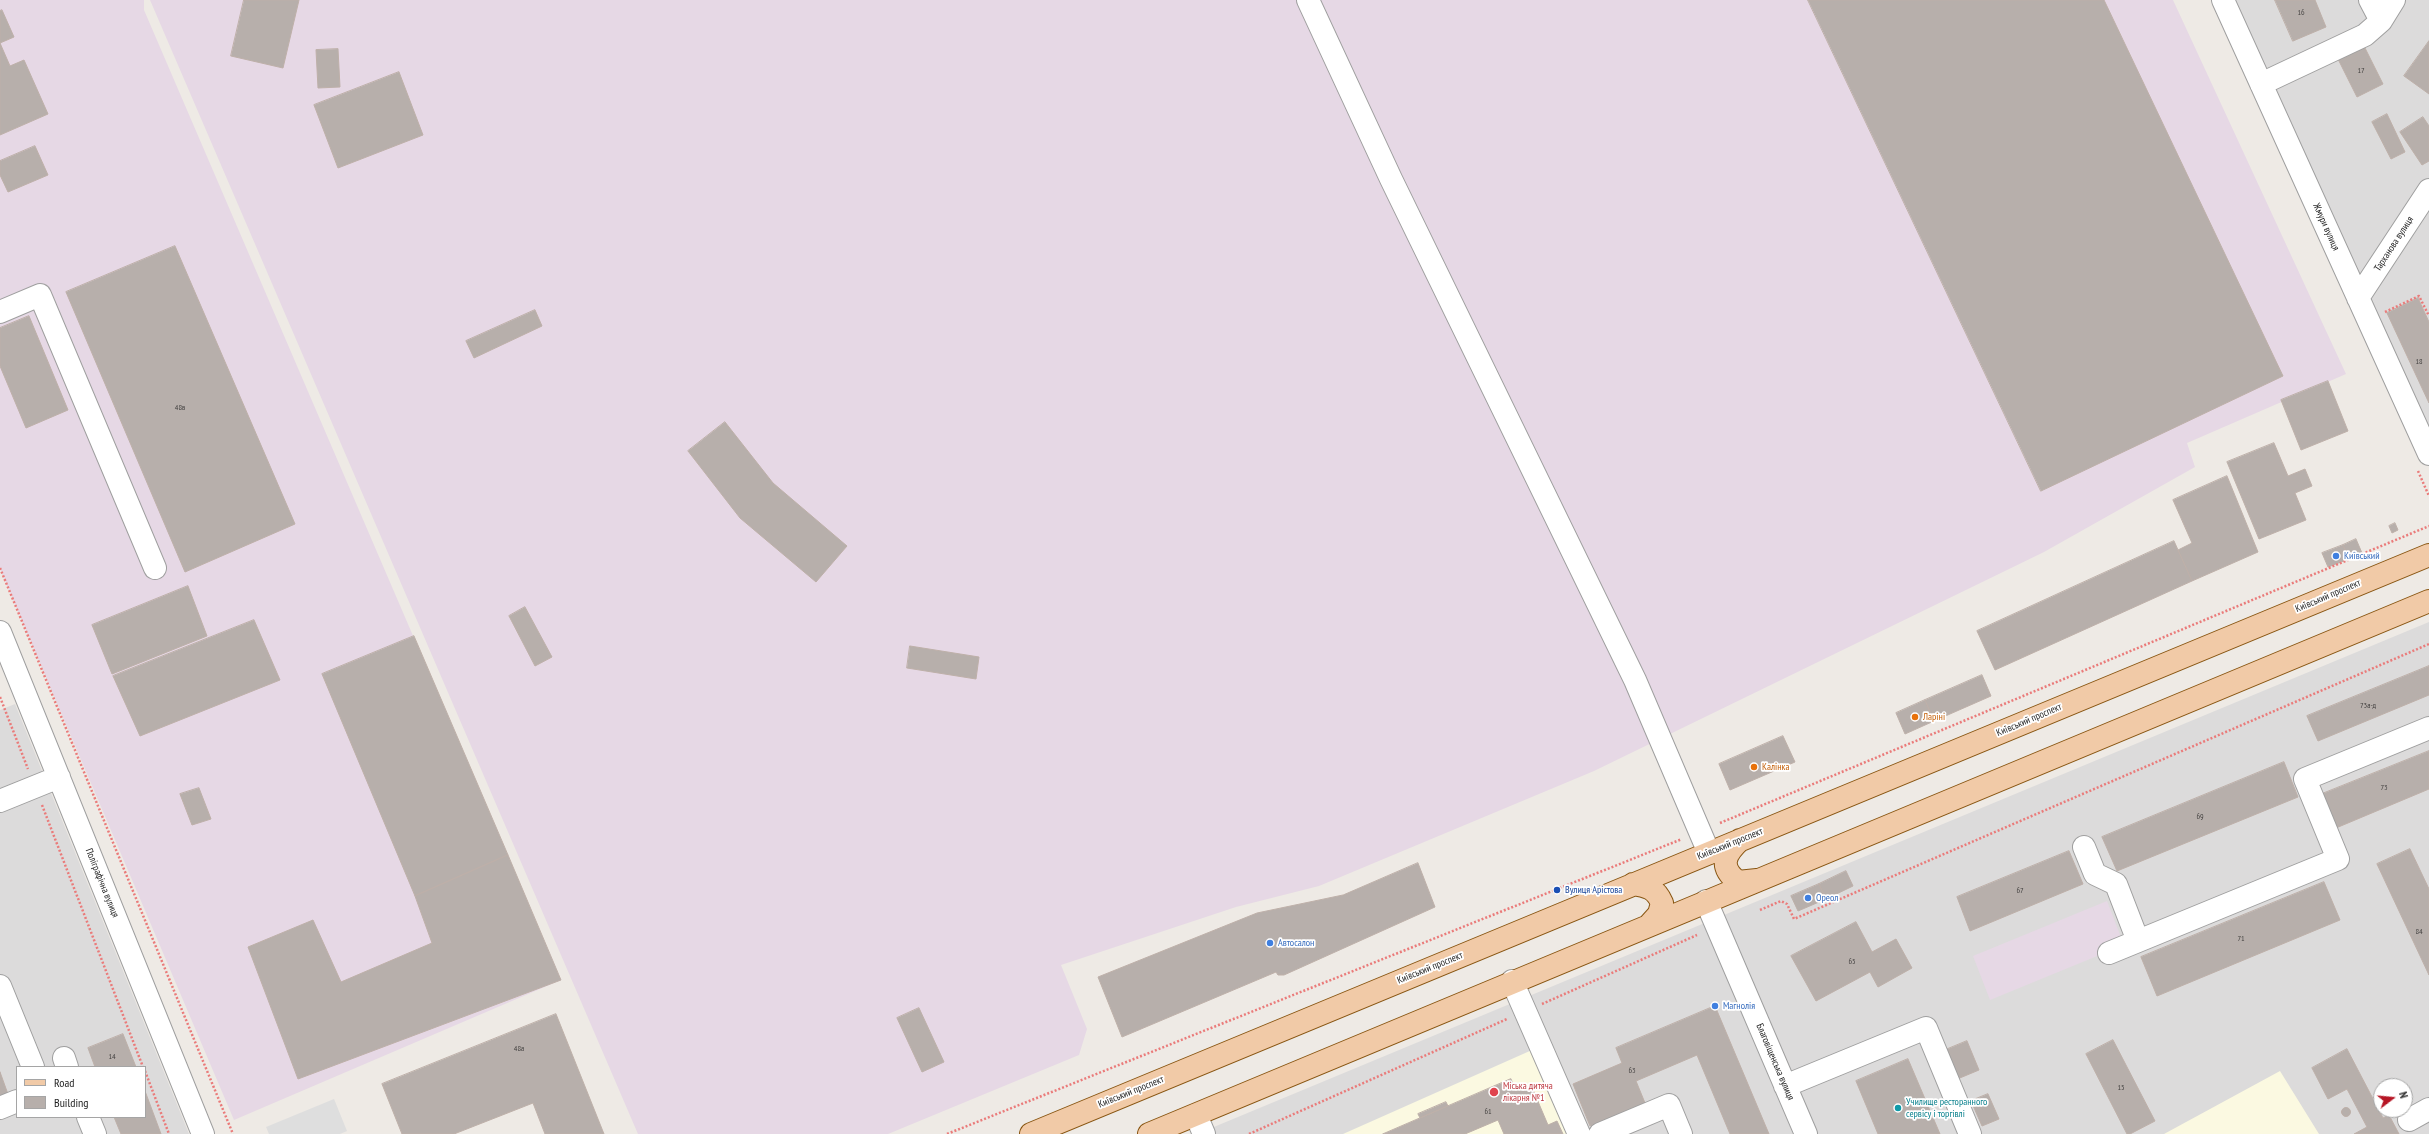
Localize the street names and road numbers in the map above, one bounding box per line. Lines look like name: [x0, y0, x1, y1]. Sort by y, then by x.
street label: Жмури вулиця: [2310, 201, 2342, 253]
street label: Тарханова вулиця: [2372, 214, 2416, 274]
street label: Київський проспект: [2294, 577, 2362, 615]
street label: Київський проспект: [1995, 701, 2063, 739]
street label: Київський проспект: [1695, 825, 1765, 863]
street label: Поліграфічна вулиця: [83, 847, 121, 919]
street label: Київський проспект: [1395, 949, 1465, 987]
street label: Благовіщенська вулиця: [1753, 1022, 1797, 1102]
street label: Київський проспект: [1096, 1073, 1166, 1111]

